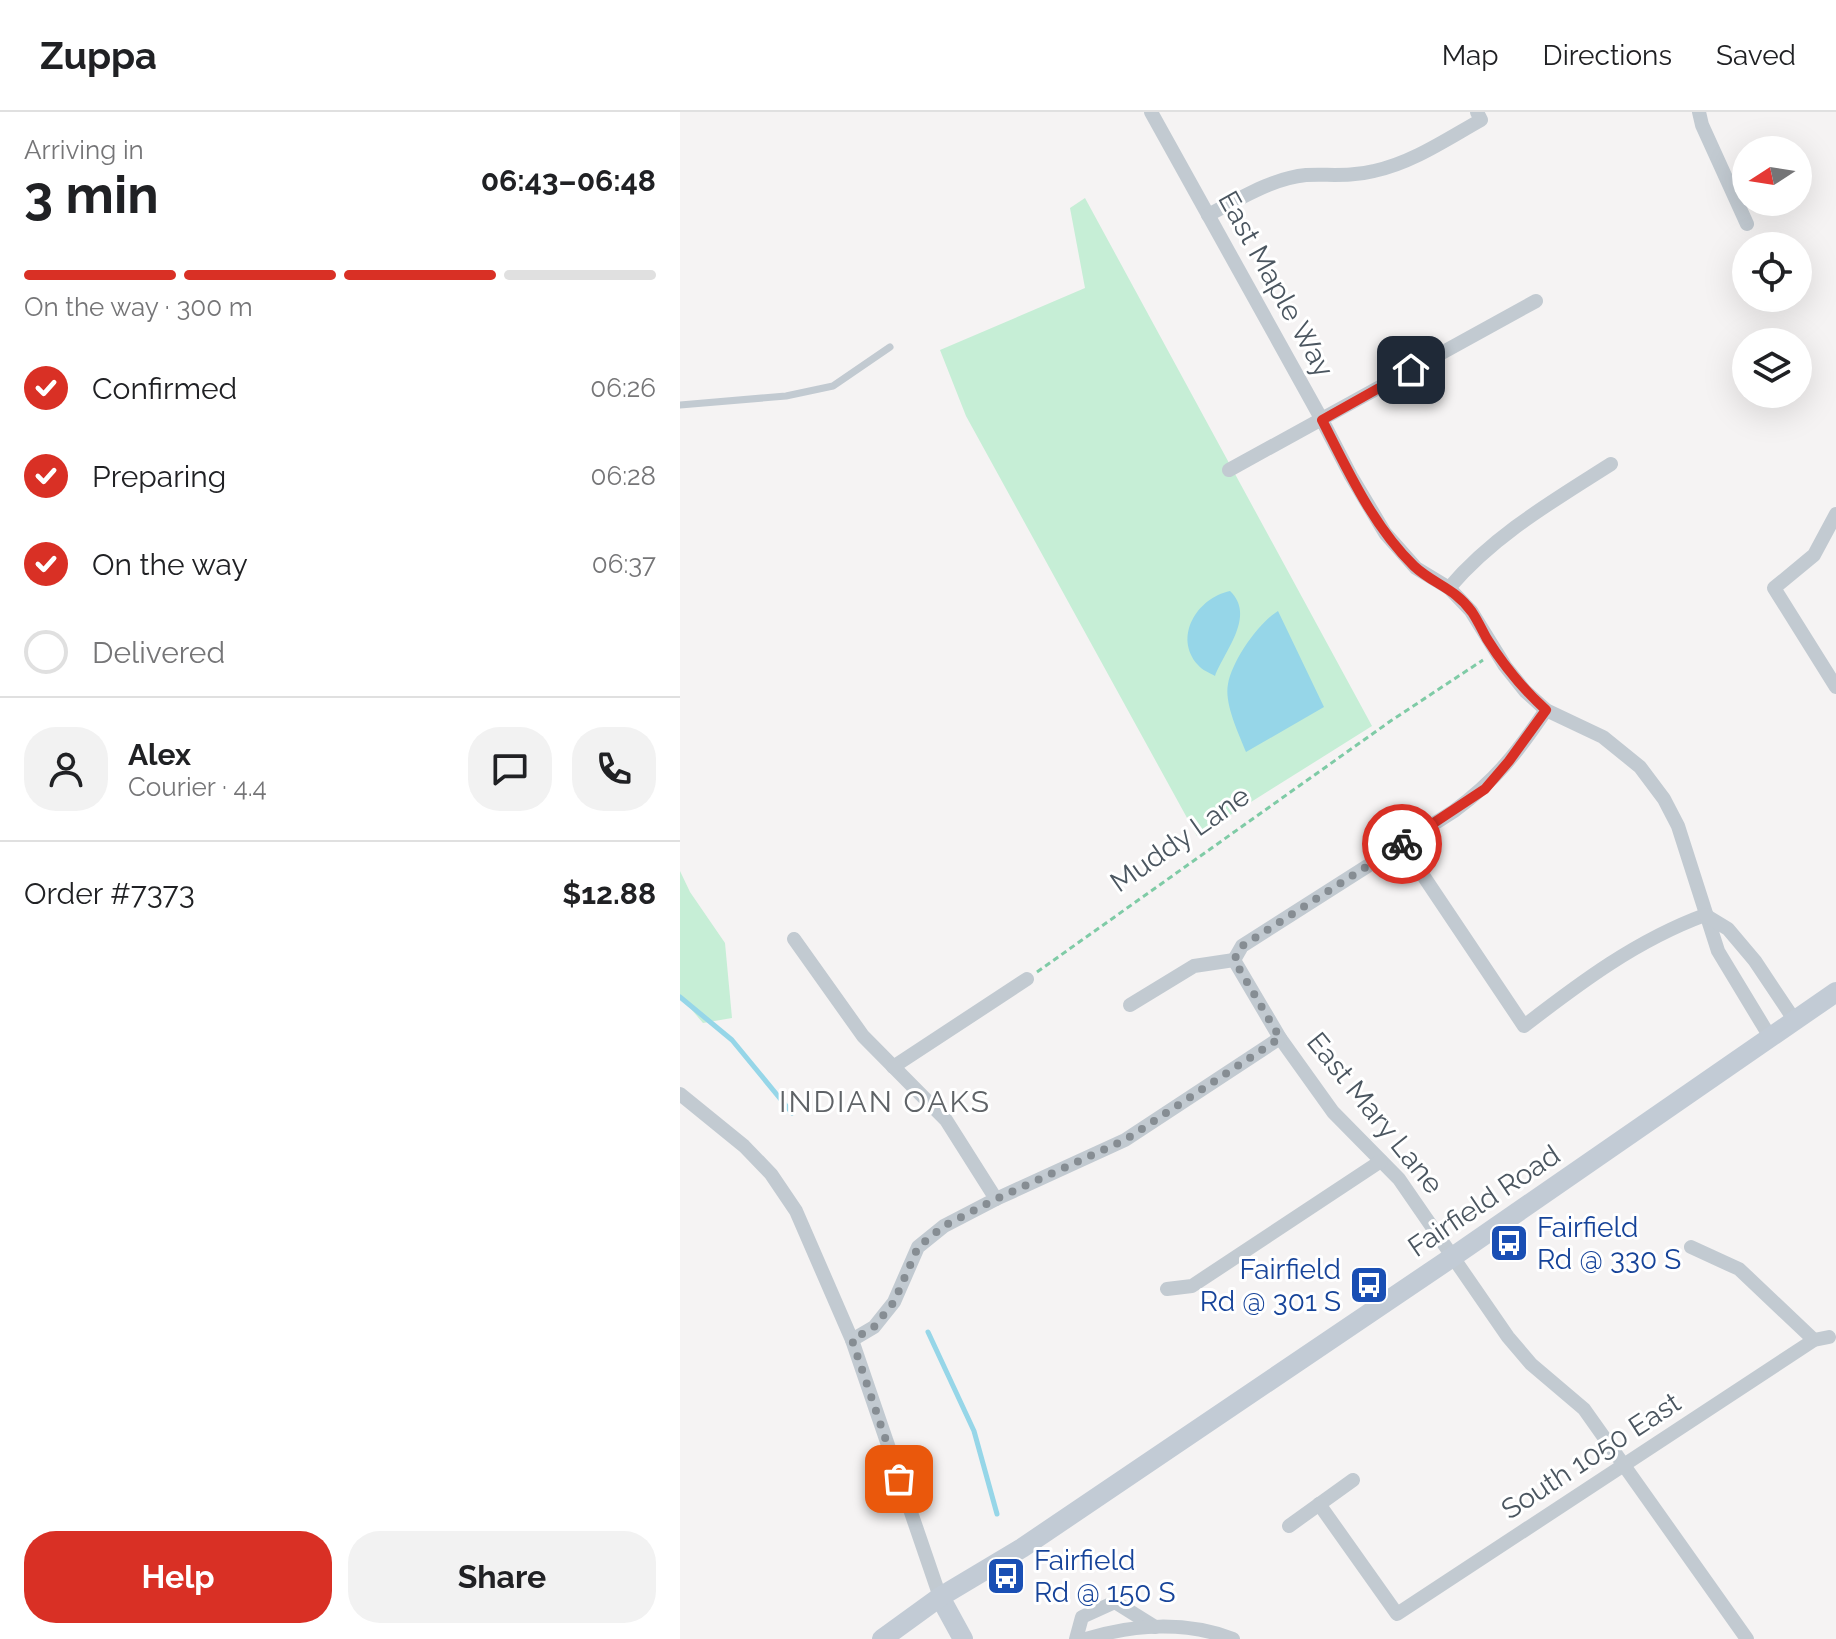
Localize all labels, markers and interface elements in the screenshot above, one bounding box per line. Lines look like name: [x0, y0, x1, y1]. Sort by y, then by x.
text: Zuppa: [40, 33, 157, 78]
text: Map: [1442, 39, 1499, 72]
text: Directions: [1543, 39, 1672, 72]
text: Saved: [1716, 39, 1796, 72]
text: Arriving in: [24, 135, 144, 165]
north arrow: [1732, 136, 1812, 216]
map controls: [1732, 136, 1812, 408]
text: 06:43–06:48: [481, 163, 656, 198]
text: 3 min: [24, 164, 159, 225]
street label: East Maple Way: [1211, 185, 1341, 383]
button: locate: [1732, 232, 1812, 312]
text: On the way · 300 m: [24, 292, 253, 322]
button: layers: [1732, 328, 1812, 408]
pin: [1377, 336, 1445, 404]
icon: home: [1389, 348, 1433, 392]
icon: check: [24, 366, 68, 410]
text: Confirmed: [92, 371, 237, 406]
text: 06:26: [590, 373, 656, 403]
icon: check: [24, 454, 68, 498]
text: Preparing: [92, 459, 226, 494]
text: 06:28: [591, 461, 656, 491]
icon: check: [24, 542, 68, 586]
text: On the way: [92, 547, 248, 582]
text: 06:37: [592, 549, 656, 579]
text: Delivered: [92, 635, 225, 670]
button: person: [24, 727, 108, 811]
button: chat: [468, 727, 552, 811]
button: phone: [572, 727, 656, 811]
text: Alex: [128, 737, 191, 772]
text: Courier · 4.4: [128, 772, 267, 802]
street label: Muddy Lane: [1104, 779, 1256, 899]
courier: [1362, 804, 1442, 884]
icon: bike: [1380, 822, 1424, 866]
text: Order #7373: [24, 876, 195, 911]
text: $12.88: [562, 876, 656, 911]
street label: East Mary Lane: [1300, 1026, 1450, 1200]
district label: INDIAN OAKS: [779, 1084, 991, 1119]
street label: Fairfield Road: [1402, 1138, 1566, 1264]
place label: Fairfield Rd @ 330 S: [1537, 1211, 1681, 1276]
bus stop icon: Fairfield Rd @ 330 S: [1488, 1222, 1530, 1264]
place label: Fairfield Rd @ 301 S: [1200, 1253, 1341, 1318]
bus stop icon: Fairfield Rd @ 301 S: [1348, 1264, 1390, 1306]
street label: South 1050 East: [1495, 1385, 1687, 1526]
pin: [865, 1445, 933, 1513]
icon: bag: [877, 1457, 921, 1501]
button: Help: [24, 1531, 332, 1623]
button: Share: [348, 1531, 656, 1623]
place label: Fairfield Rd @ 150 S: [1034, 1544, 1176, 1609]
bus stop icon: Fairfield Rd @ 150 S: [985, 1555, 1027, 1597]

